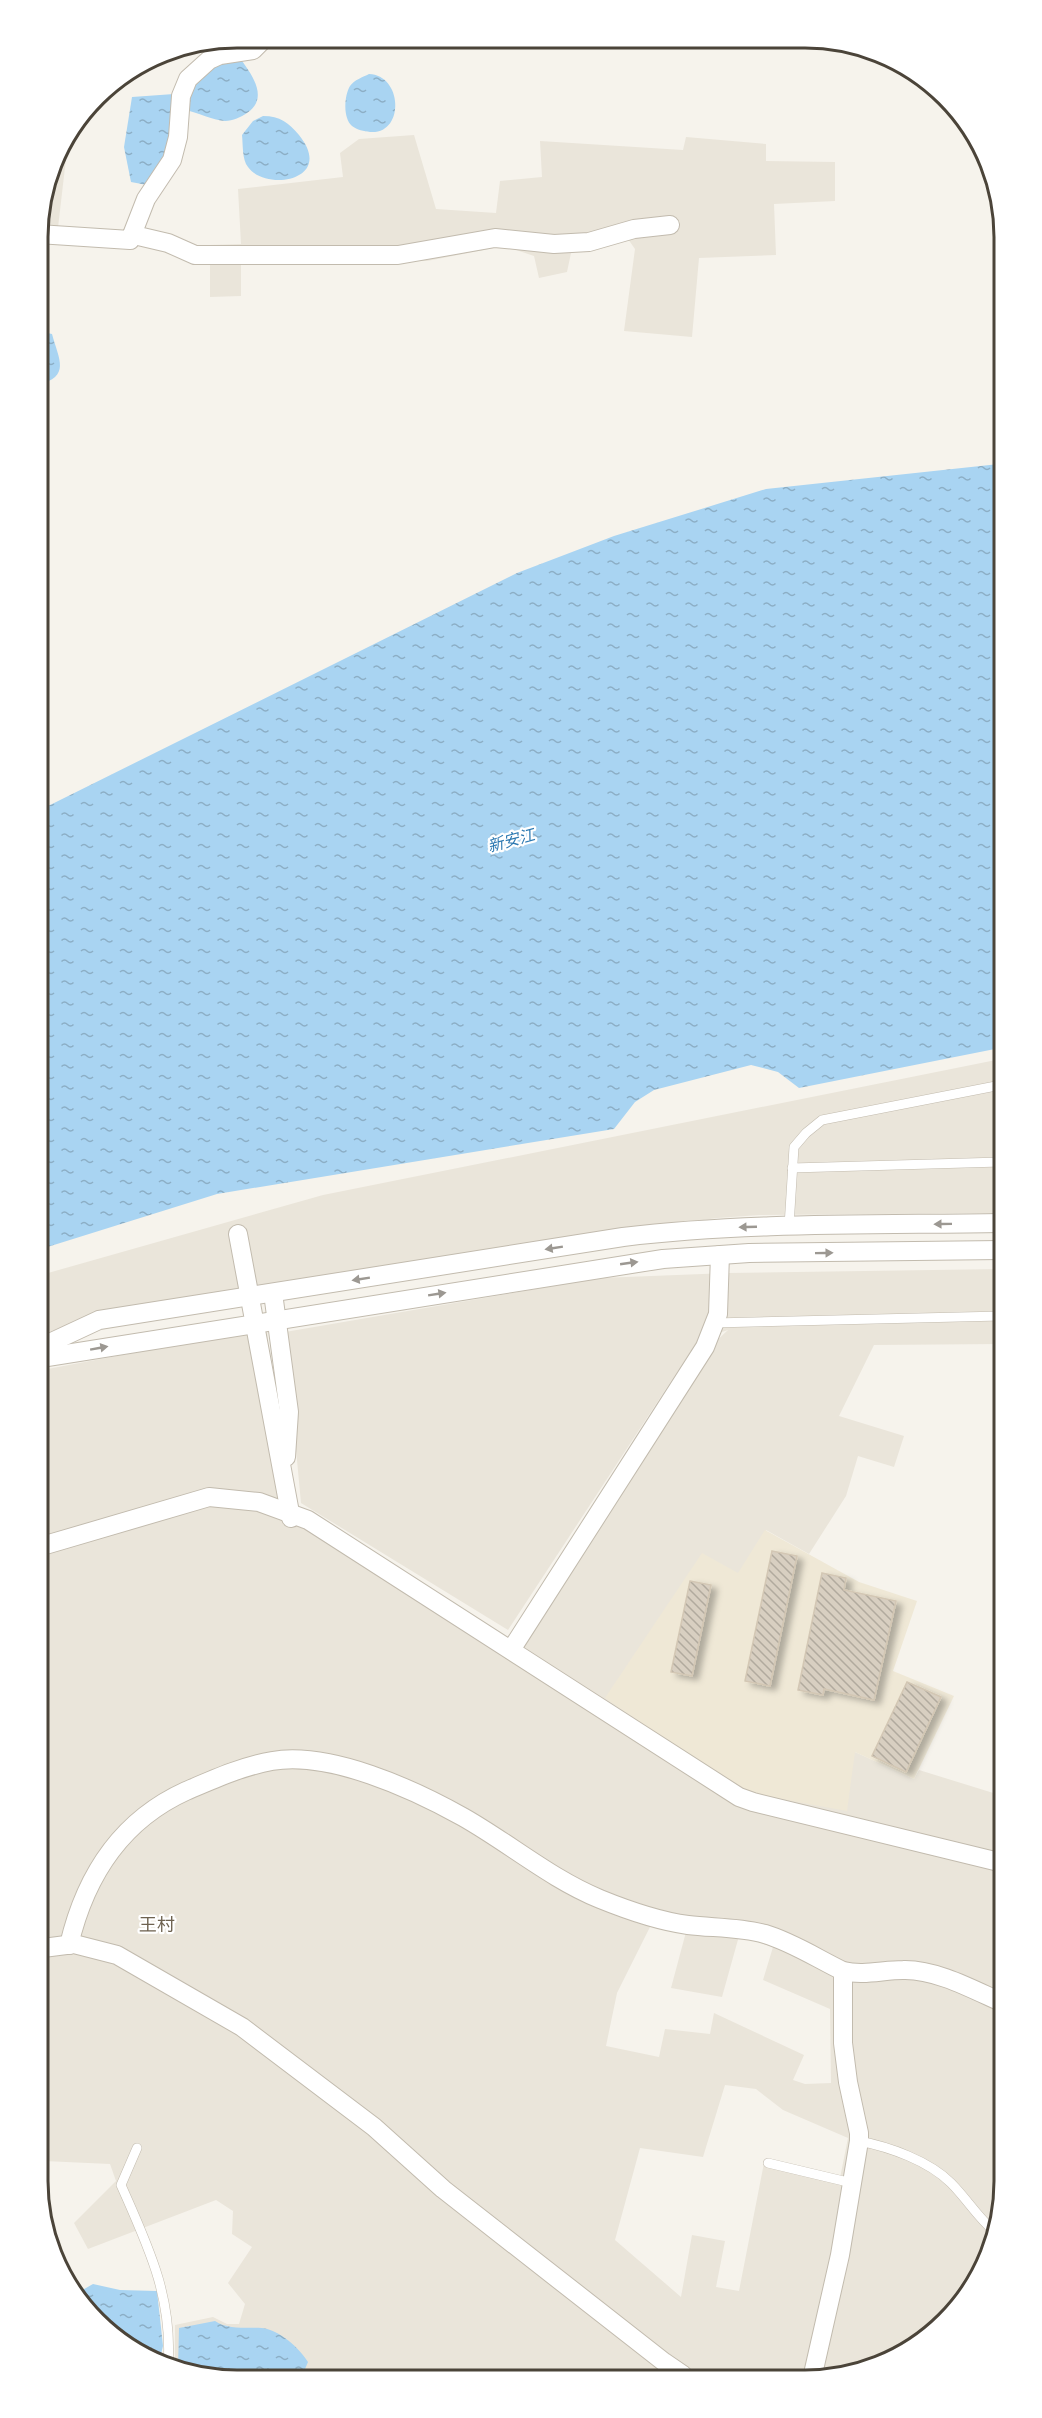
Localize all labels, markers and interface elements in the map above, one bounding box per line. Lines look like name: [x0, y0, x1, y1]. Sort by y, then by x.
water label: 新安江: [485, 825, 539, 856]
one-way arrow: [933, 1219, 952, 1229]
one-way arrow: [738, 1222, 757, 1232]
one-way arrow: [544, 1244, 563, 1253]
one-way arrow: [814, 1248, 833, 1258]
one-way arrow: [620, 1259, 639, 1268]
one-way arrow: [352, 1274, 371, 1283]
one-way arrow: [427, 1289, 446, 1298]
one-way arrow: [90, 1343, 109, 1352]
district label: 王村: [139, 1914, 175, 1935]

